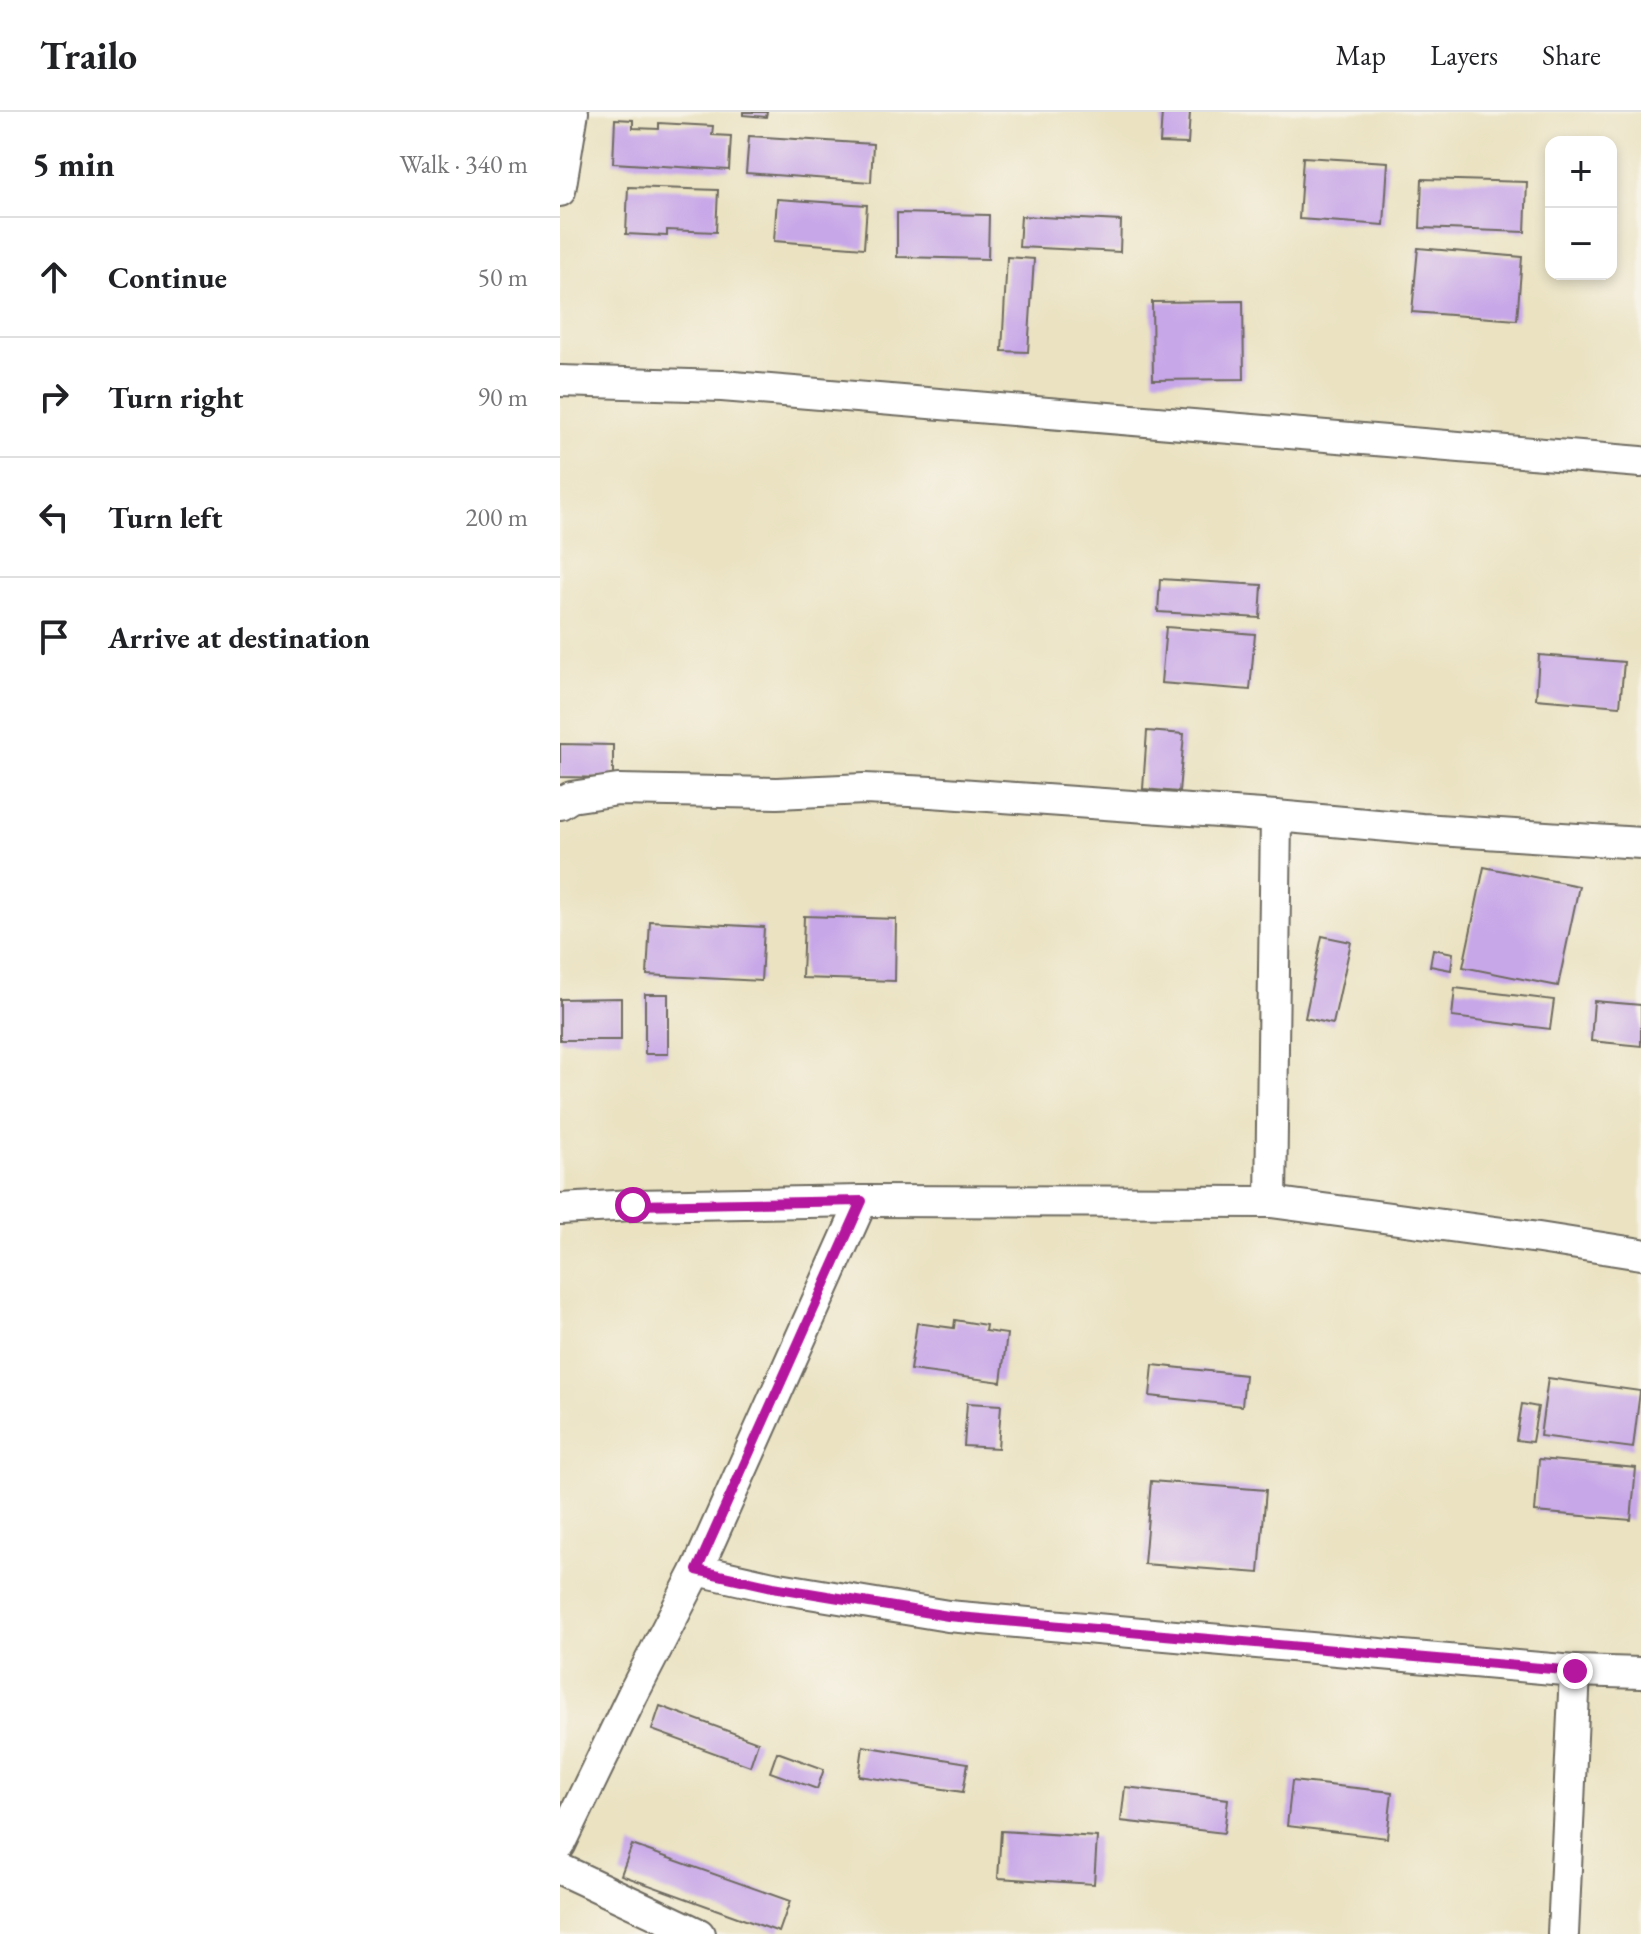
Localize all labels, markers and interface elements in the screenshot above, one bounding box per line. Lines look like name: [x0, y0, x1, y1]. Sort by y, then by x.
text: Trailo: [40, 31, 137, 80]
text: Map: [1336, 37, 1386, 73]
text: Layers: [1430, 37, 1498, 73]
text: Share: [1542, 37, 1601, 73]
map controls: [1545, 136, 1617, 280]
button: +: [1545, 136, 1617, 208]
text: 5 min: [32, 142, 115, 186]
text: Walk · 340 m: [400, 147, 528, 181]
button: −: [1545, 208, 1617, 280]
icon: ahead: [32, 255, 76, 299]
text: Continue: [108, 258, 227, 297]
text: 50 m: [478, 260, 528, 294]
icon: right: [32, 375, 76, 419]
text: Turn right: [108, 378, 244, 417]
text: 90 m: [478, 380, 528, 414]
icon: left: [32, 495, 76, 539]
text: Turn left: [108, 498, 222, 537]
text: 200 m: [465, 500, 528, 534]
icon: arrive: [32, 615, 76, 659]
text: Arrive at destination: [108, 618, 370, 657]
route start: [615, 1187, 651, 1223]
route end: [1557, 1653, 1593, 1689]

